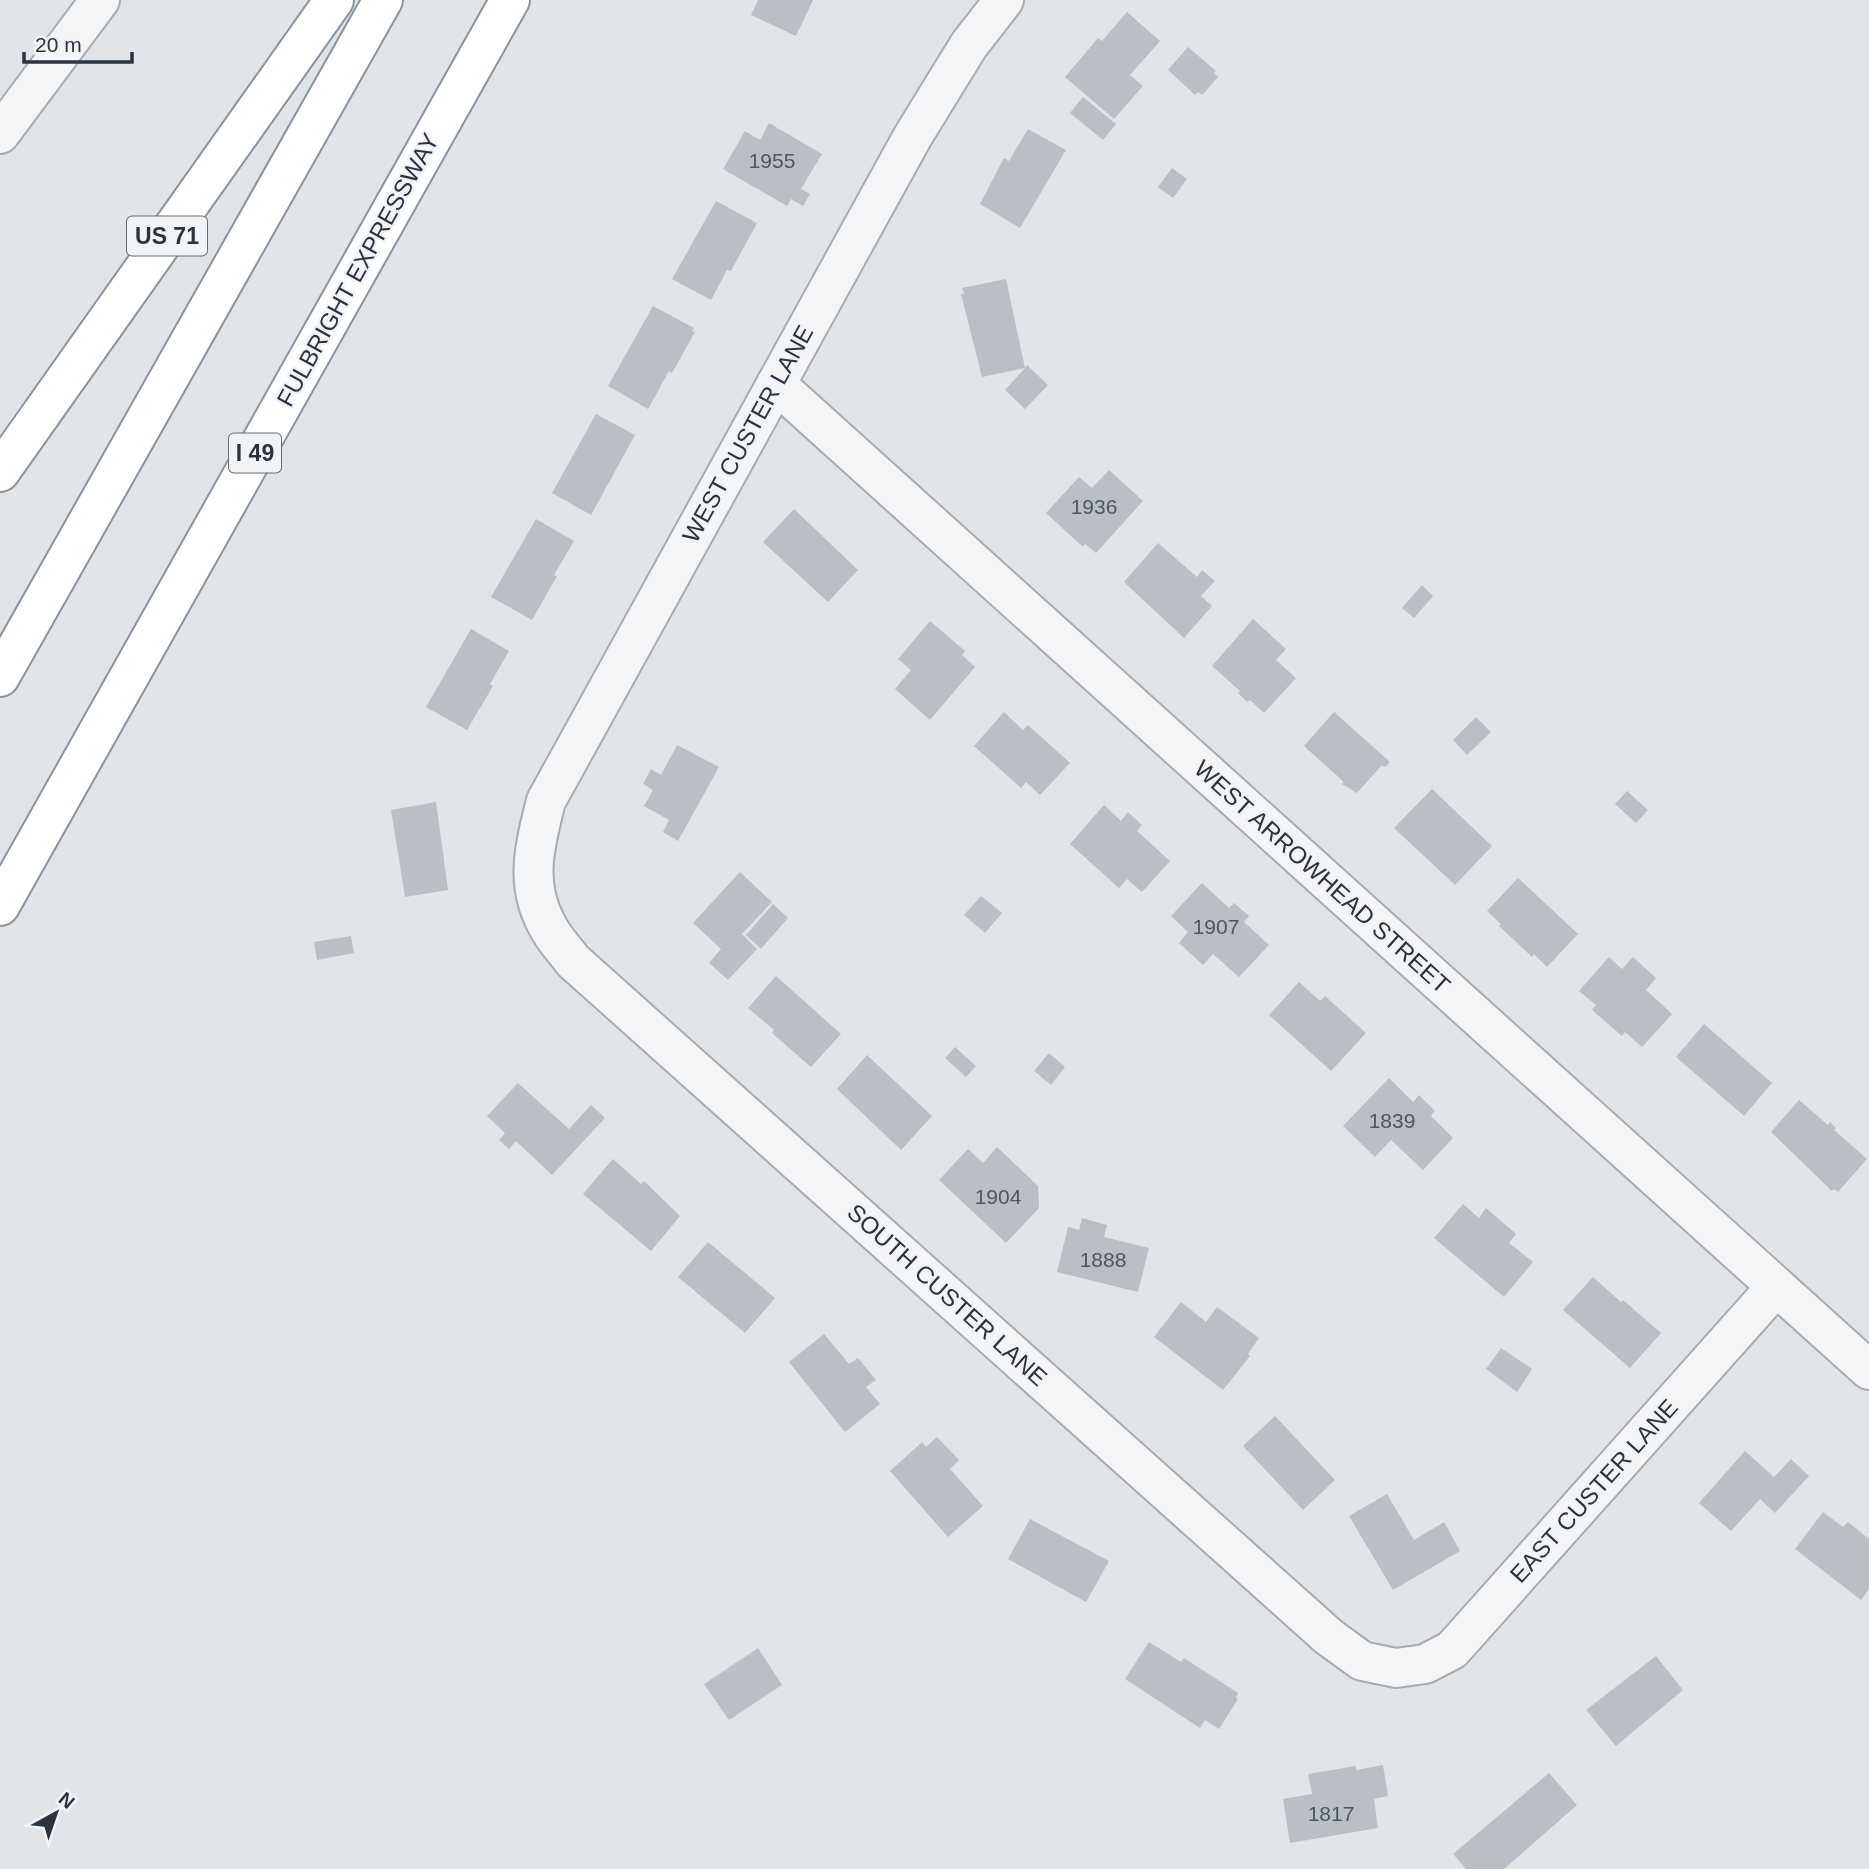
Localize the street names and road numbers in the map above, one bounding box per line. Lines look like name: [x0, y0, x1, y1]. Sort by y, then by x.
street label: FULBRIGHT EXPRESSWAY: [271, 129, 444, 411]
road number: US 71: [127, 216, 207, 256]
street label: WEST CUSTER LANE: [677, 321, 818, 547]
road number: I 49: [229, 433, 281, 472]
street label: WEST ARROWHEAD STREET: [1189, 755, 1456, 999]
street label: SOUTH CUSTER LANE: [842, 1198, 1052, 1391]
street label: EAST CUSTER LANE: [1504, 1394, 1683, 1588]

